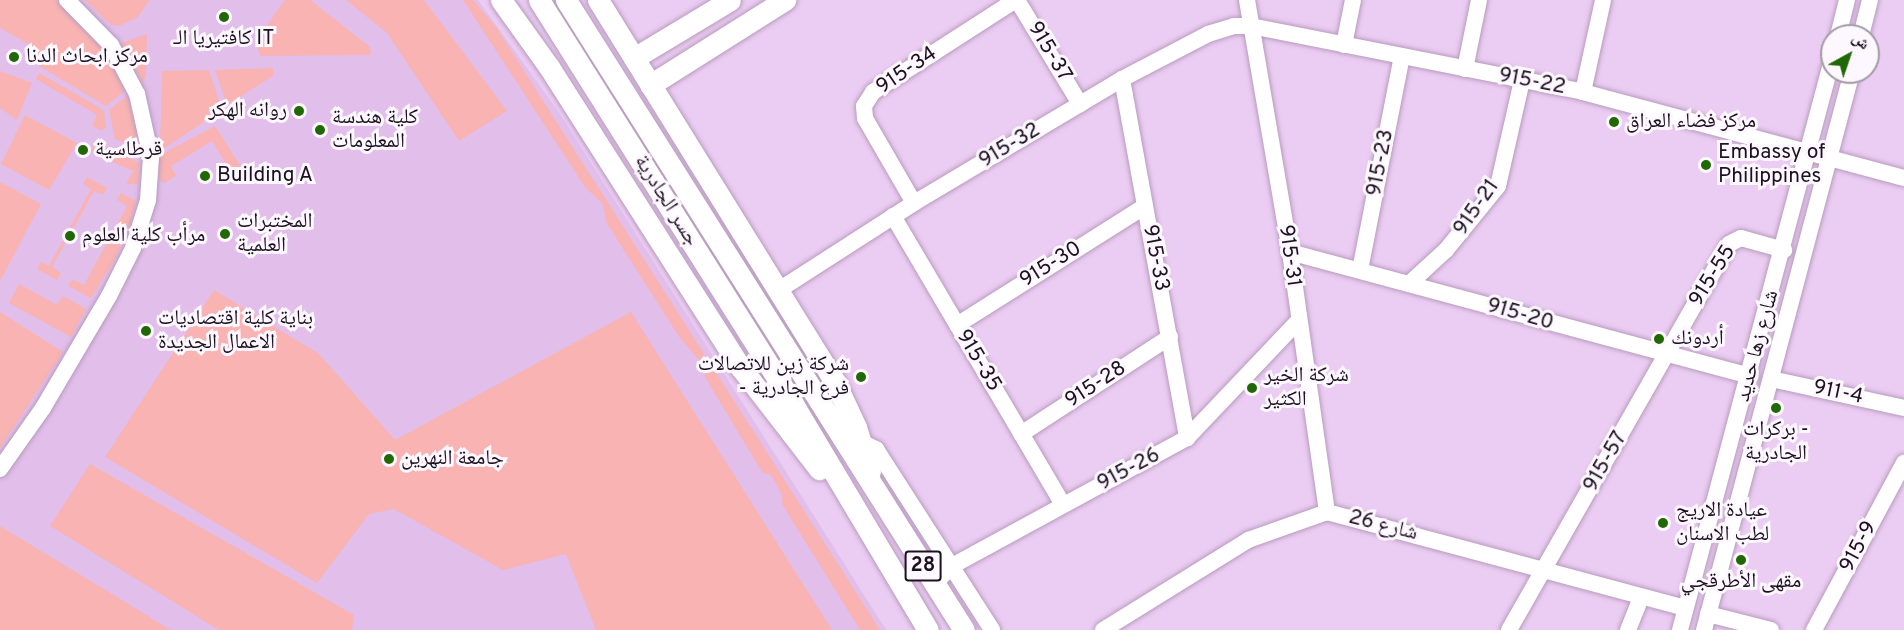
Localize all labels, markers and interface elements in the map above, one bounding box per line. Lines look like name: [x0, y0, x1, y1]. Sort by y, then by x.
marker: كافتيريا الـ IT: [217, 10, 231, 24]
street label: 915-37: [1021, 18, 1077, 86]
north arrow: [1820, 24, 1880, 84]
place label: كافتيريا الـ IT: [174, 26, 274, 52]
text: ش: [1847, 29, 1873, 55]
street label: 915-34: [872, 42, 942, 100]
place label: مركز ابحاث الدنا: [26, 44, 148, 70]
marker: مركز ابحاث الدنا: [7, 50, 21, 64]
street label: 915-22: [1496, 63, 1568, 101]
place label: روانه الهكر: [208, 98, 287, 124]
marker: روانه الهكر: [292, 104, 306, 118]
place label: كلية هندسة المعلومات: [332, 105, 418, 155]
place label: مركز فضاء العراق: [1626, 109, 1756, 135]
marker: مركز فضاء العراق: [1607, 115, 1621, 129]
street label: 915-32: [975, 118, 1045, 174]
marker: كلية هندسة المعلومات: [313, 123, 327, 137]
street label: 915-23: [1362, 128, 1400, 198]
place label: قرطاسية: [95, 137, 162, 163]
place label: Embassy of Philippines: [1718, 140, 1825, 190]
marker: قرطاسية: [76, 143, 90, 157]
street label: جسر الجادرية: [628, 151, 704, 251]
marker: Embassy of Philippines: [1699, 158, 1713, 172]
place label: Building A: [217, 163, 314, 189]
marker: Building A: [198, 169, 212, 183]
street label: 915-21: [1449, 175, 1505, 241]
place label: المختبرات العلمية: [237, 209, 312, 259]
place label: مرأب كلية العلوم: [82, 223, 205, 249]
street label: 915-33: [1136, 223, 1174, 293]
street label: 915-31: [1272, 223, 1306, 289]
marker: المختبرات العلمية: [218, 227, 232, 241]
marker: مرأب كلية العلوم: [63, 229, 77, 243]
street label: 915-30: [1016, 236, 1086, 294]
street label: 915-55: [1684, 241, 1742, 311]
street label: شارع زها حديد: [1731, 288, 1785, 404]
street label: 915-20: [1484, 293, 1556, 337]
place label: بناية كلية اقتصاديات الاعمال الجديدة: [158, 306, 313, 356]
marker: بناية كلية اقتصاديات الاعمال الجديدة: [139, 324, 153, 338]
street label: 915-35: [950, 326, 1006, 396]
place label: أردونك: [1671, 326, 1724, 352]
marker: أردونك: [1652, 332, 1666, 346]
place label: شركة زين للاتصالات - فرع الجادرية: [698, 352, 849, 402]
street label: 915-28: [1061, 356, 1131, 414]
place label: شركة الخير الكثير: [1264, 363, 1349, 413]
marker: شركة زين للاتصالات - فرع الجادرية: [854, 370, 868, 384]
street label: 911-4: [1811, 375, 1865, 411]
marker: شركة الخير الكثير: [1245, 381, 1259, 395]
marker: بركرات - الجادرية: [1769, 401, 1783, 415]
place label: بركرات - الجادرية: [1743, 417, 1809, 467]
street label: 915-57: [1579, 427, 1633, 497]
street label: 915-26: [1093, 443, 1165, 497]
place label: جامعة النهرين: [401, 446, 504, 472]
marker: جامعة النهرين: [382, 452, 396, 466]
place label: عيادة الاريج لطب الاسنان: [1676, 498, 1769, 548]
street label: شارع 26: [1346, 505, 1420, 547]
marker: عيادة الاريج لطب الاسنان: [1654, 514, 1672, 532]
street label: 915-9: [1835, 517, 1883, 577]
road number: 28: [904, 549, 942, 583]
marker: مقهى الأطرقجي: [1734, 553, 1748, 567]
place label: مقهى الأطرقجي: [1681, 569, 1801, 595]

